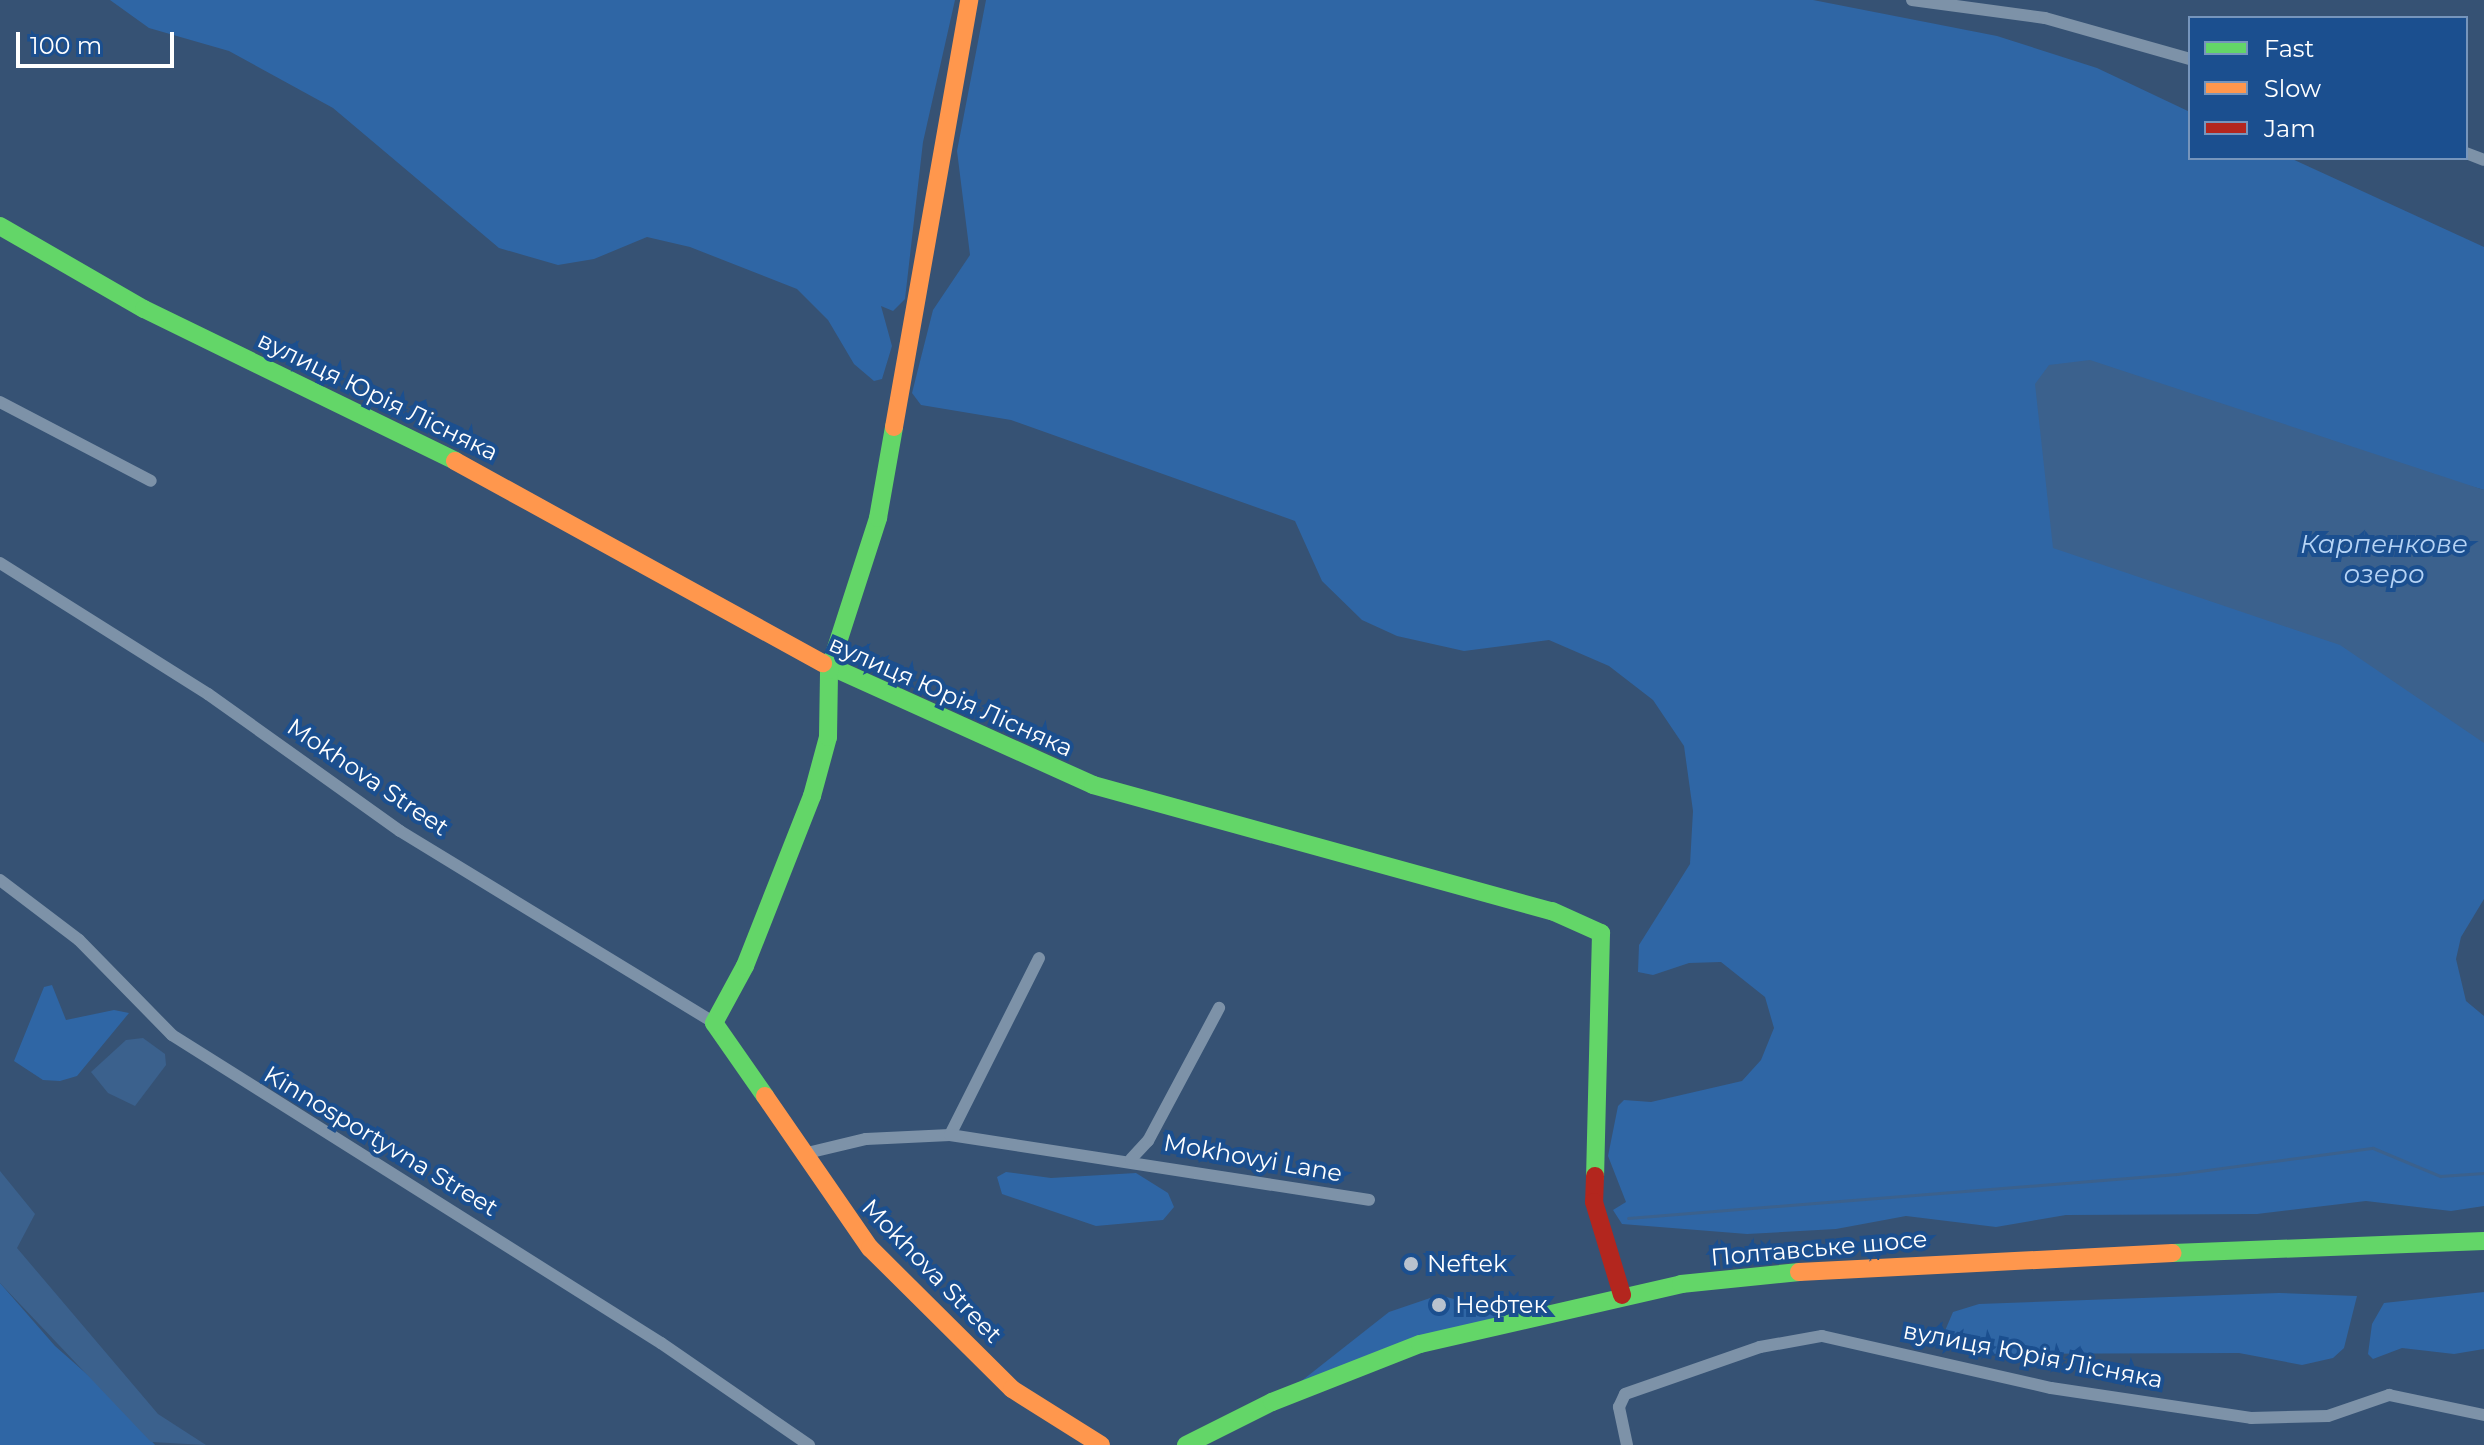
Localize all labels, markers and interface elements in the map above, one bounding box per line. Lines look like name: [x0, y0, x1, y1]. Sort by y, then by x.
scale bar: [20, 16, 178, 66]
legend: [2188, 16, 2468, 160]
text: 100 m: [30, 31, 102, 60]
text: Fast: [2264, 34, 2314, 63]
text: Slow: [2264, 74, 2321, 103]
text: Jam: [2264, 114, 2316, 143]
street label: вулиця Юрія Лісняка: [253, 325, 503, 467]
water label: Карпенкове озеро: [2300, 529, 2468, 590]
street label: вулиця Юрія Лісняка: [825, 629, 1077, 763]
street label: Mokhova Street: [282, 712, 454, 842]
street label: Kinnosportyvna Street: [259, 1060, 503, 1222]
street label: Mokhovyi Lane: [1161, 1128, 1345, 1188]
street label: Mokhova Street: [856, 1193, 1008, 1349]
street label: Полтавське шосе: [1709, 1224, 1929, 1272]
place label: Neftek: [1427, 1250, 1507, 1278]
marker: Neftek: [1402, 1255, 1420, 1273]
place label: Нефтек: [1455, 1291, 1547, 1319]
marker: Нефтек: [1430, 1296, 1448, 1314]
street label: вулиця Юрія Лісняка: [1901, 1316, 2165, 1394]

